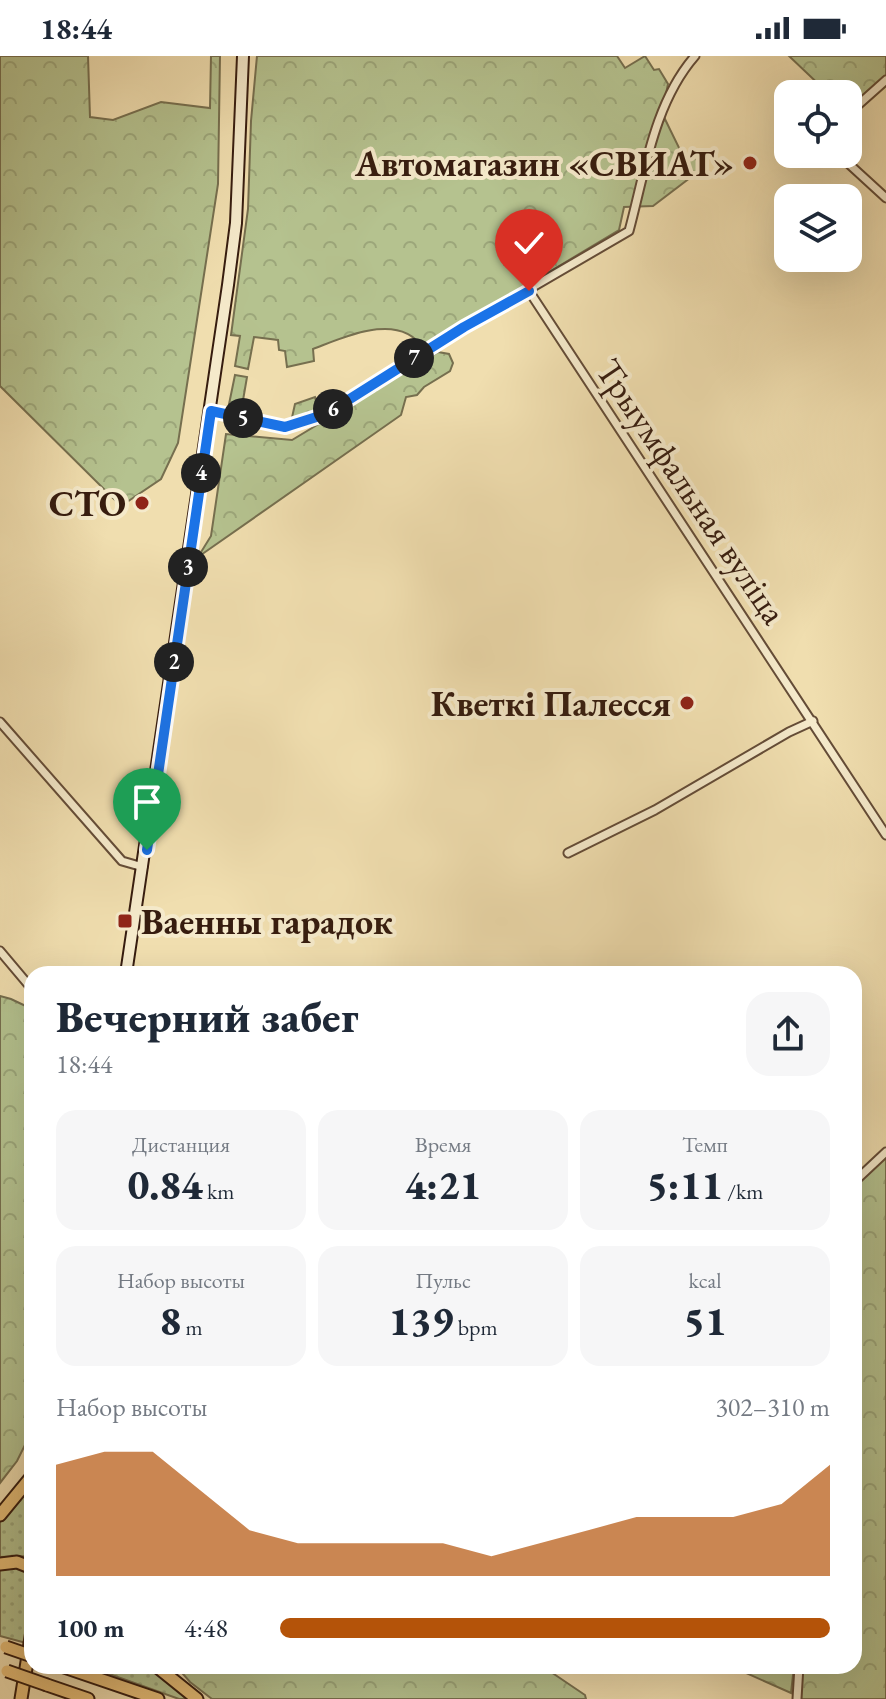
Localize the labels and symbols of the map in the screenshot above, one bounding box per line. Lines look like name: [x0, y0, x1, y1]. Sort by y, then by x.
place label: Автомагазин «СВИАТ»: [354, 140, 734, 187]
marker: Автомагазин «СВИАТ»: [741, 154, 759, 172]
pin: [495, 209, 563, 291]
pin: 7: [394, 338, 434, 378]
street label: Трыумфальная вуліца: [585, 349, 798, 634]
pin: 6: [313, 389, 353, 429]
pin: 5: [223, 398, 263, 438]
pin: 4: [181, 453, 221, 493]
place label: СТО: [49, 480, 126, 527]
marker: СТО: [133, 494, 151, 512]
pin: 3: [168, 547, 208, 587]
pin: 2: [154, 642, 194, 682]
place label: Кветкі Палесся: [431, 680, 671, 727]
marker: Кветкі Палесся: [678, 694, 696, 712]
pin: [113, 768, 181, 850]
place label: Ваенны гарадок: [141, 898, 393, 945]
marker: Ваенны гарадок: [116, 912, 134, 930]

